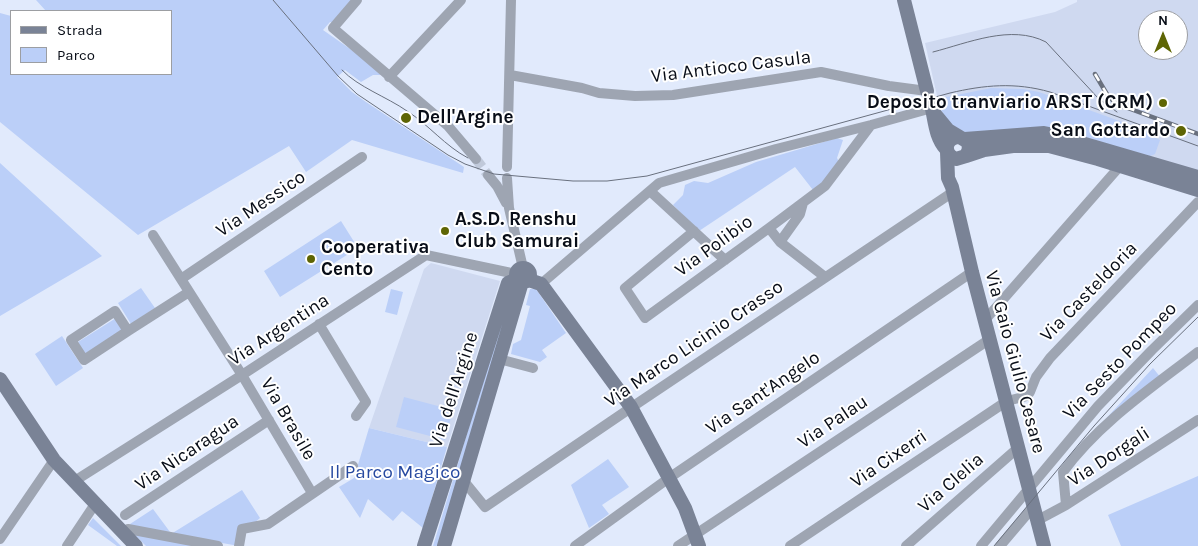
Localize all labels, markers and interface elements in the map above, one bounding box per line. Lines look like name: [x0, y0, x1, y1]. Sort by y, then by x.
legend: [10, 10, 172, 75]
north arrow: [1138, 10, 1188, 60]
text: N: [1158, 12, 1168, 29]
text: Strada: [57, 21, 103, 39]
text: Parco: [57, 46, 95, 64]
street label: Via Antioco Casula: [650, 46, 812, 88]
place label: Deposito tranviario ARST (CRM): [867, 92, 1153, 114]
marker: Deposito tranviario ARST (CRM): [1157, 97, 1169, 109]
place label: Dell'Argine: [417, 107, 513, 129]
marker: Dell'Argine: [399, 111, 413, 125]
place label: San Gottardo: [1051, 120, 1170, 142]
marker: San Gottardo: [1174, 124, 1188, 138]
street label: Via Messico: [212, 166, 310, 242]
place label: A.S.D. Renshu Club Samurai: [455, 209, 579, 253]
street label: Via Polibio: [671, 210, 757, 282]
marker: A.S.D. Renshu Club Samurai: [439, 225, 451, 237]
place label: Cooperativa Cento: [321, 237, 429, 281]
street label: Via Casteldoria: [1036, 237, 1142, 347]
marker: Cooperativa Cento: [305, 253, 317, 265]
street label: Via Gaio Giulio Cesare: [980, 268, 1050, 456]
street label: Via Marco Licinio Crasso: [600, 276, 788, 412]
street label: Via Argentina: [224, 289, 334, 371]
street label: Via Sesto Pompeo: [1058, 298, 1182, 424]
street label: Via dell'Argine: [425, 329, 483, 451]
street label: Via Sant'Angelo: [701, 346, 825, 440]
street label: Via Brasile: [255, 374, 321, 464]
street label: Via Palau: [794, 390, 872, 454]
street label: Via Nicaragua: [131, 410, 243, 496]
street label: Via Dorgali: [1064, 422, 1154, 492]
street label: Via Cixerri: [846, 425, 932, 493]
street label: Via Clelia: [914, 448, 988, 518]
park label: Il Parco Magico: [330, 462, 460, 484]

